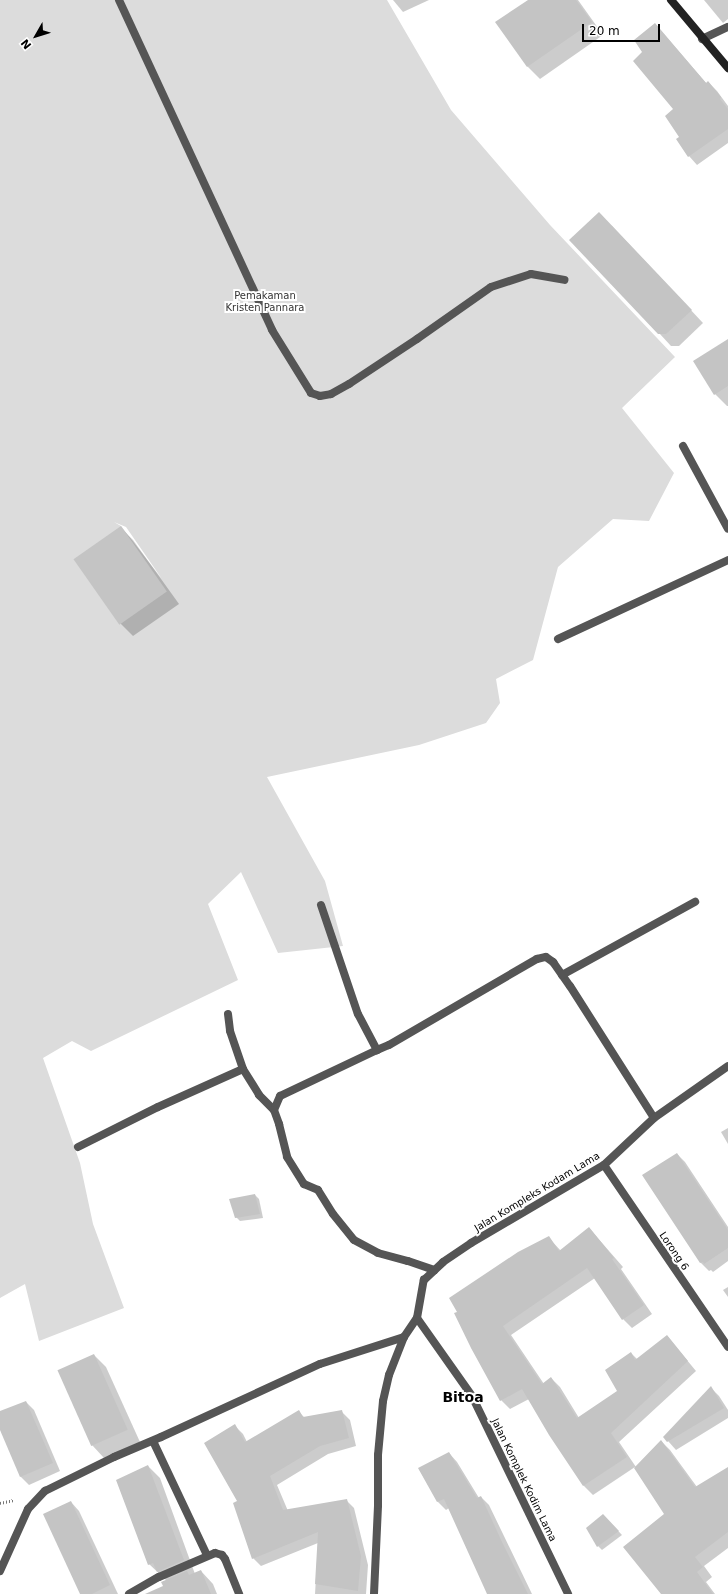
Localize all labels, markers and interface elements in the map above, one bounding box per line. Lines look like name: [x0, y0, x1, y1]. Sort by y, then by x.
north arrow: [16, 16, 56, 56]
scale bar: [584, 16, 662, 42]
text: 20 m: [589, 24, 620, 38]
text: N: [18, 36, 34, 52]
park label: Pemakaman Kristen Pannara: [226, 289, 304, 312]
street label: Jalan Kompleks Kodam Lama: [472, 1150, 602, 1234]
street label: Lorong 6: [657, 1230, 691, 1272]
district label: Bitoa: [442, 1389, 484, 1405]
street label: Jalan Komplek Kodim Lama: [489, 1416, 559, 1544]

